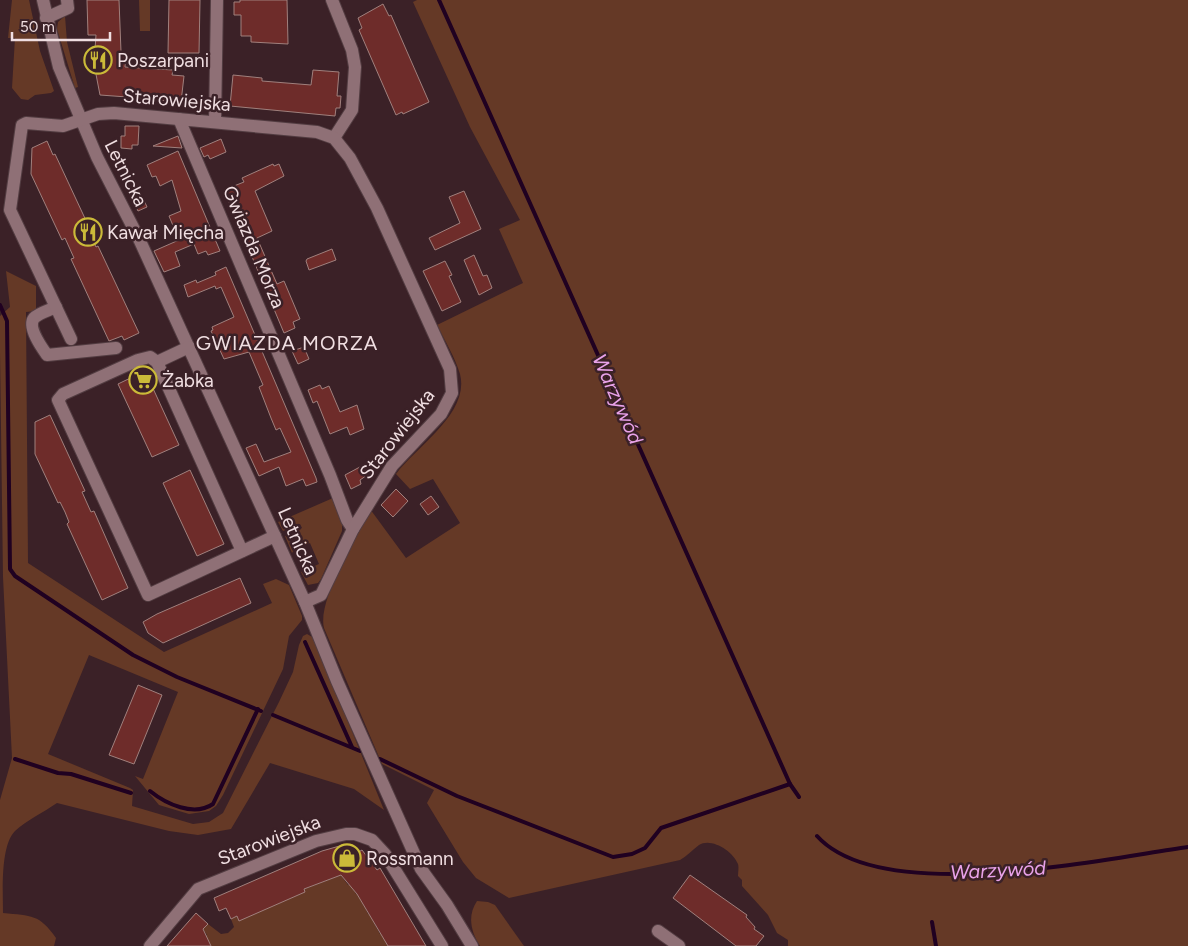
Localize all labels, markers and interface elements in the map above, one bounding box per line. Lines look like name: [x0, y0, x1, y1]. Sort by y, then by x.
scale bar: [12, 10, 110, 42]
text: 50 m: [20, 18, 55, 36]
restaurant icon: Poszarpani: [83, 45, 113, 75]
place label: Poszarpani: [117, 49, 209, 72]
street label: Starowiejska: [122, 84, 232, 116]
street label: Letnicka: [100, 136, 152, 210]
street label: Gwiazda Morza: [218, 182, 290, 312]
restaurant icon: Kawał Mięcha: [73, 217, 103, 247]
place label: Kawał Mięcha: [107, 221, 224, 244]
district label: GWIAZDA MORZA: [196, 331, 378, 355]
water label: Warzywód: [587, 350, 649, 448]
supermarket icon: Żabka: [128, 365, 158, 395]
place label: Żabka: [162, 369, 214, 392]
street label: Starowiejska: [355, 384, 439, 484]
street label: Letnicka: [273, 504, 323, 578]
street label: Starowiejska: [214, 810, 324, 870]
shop icon: Rossmann: [332, 843, 362, 873]
place label: Rossmann: [366, 847, 454, 870]
water label: Warzywód: [949, 855, 1047, 884]

